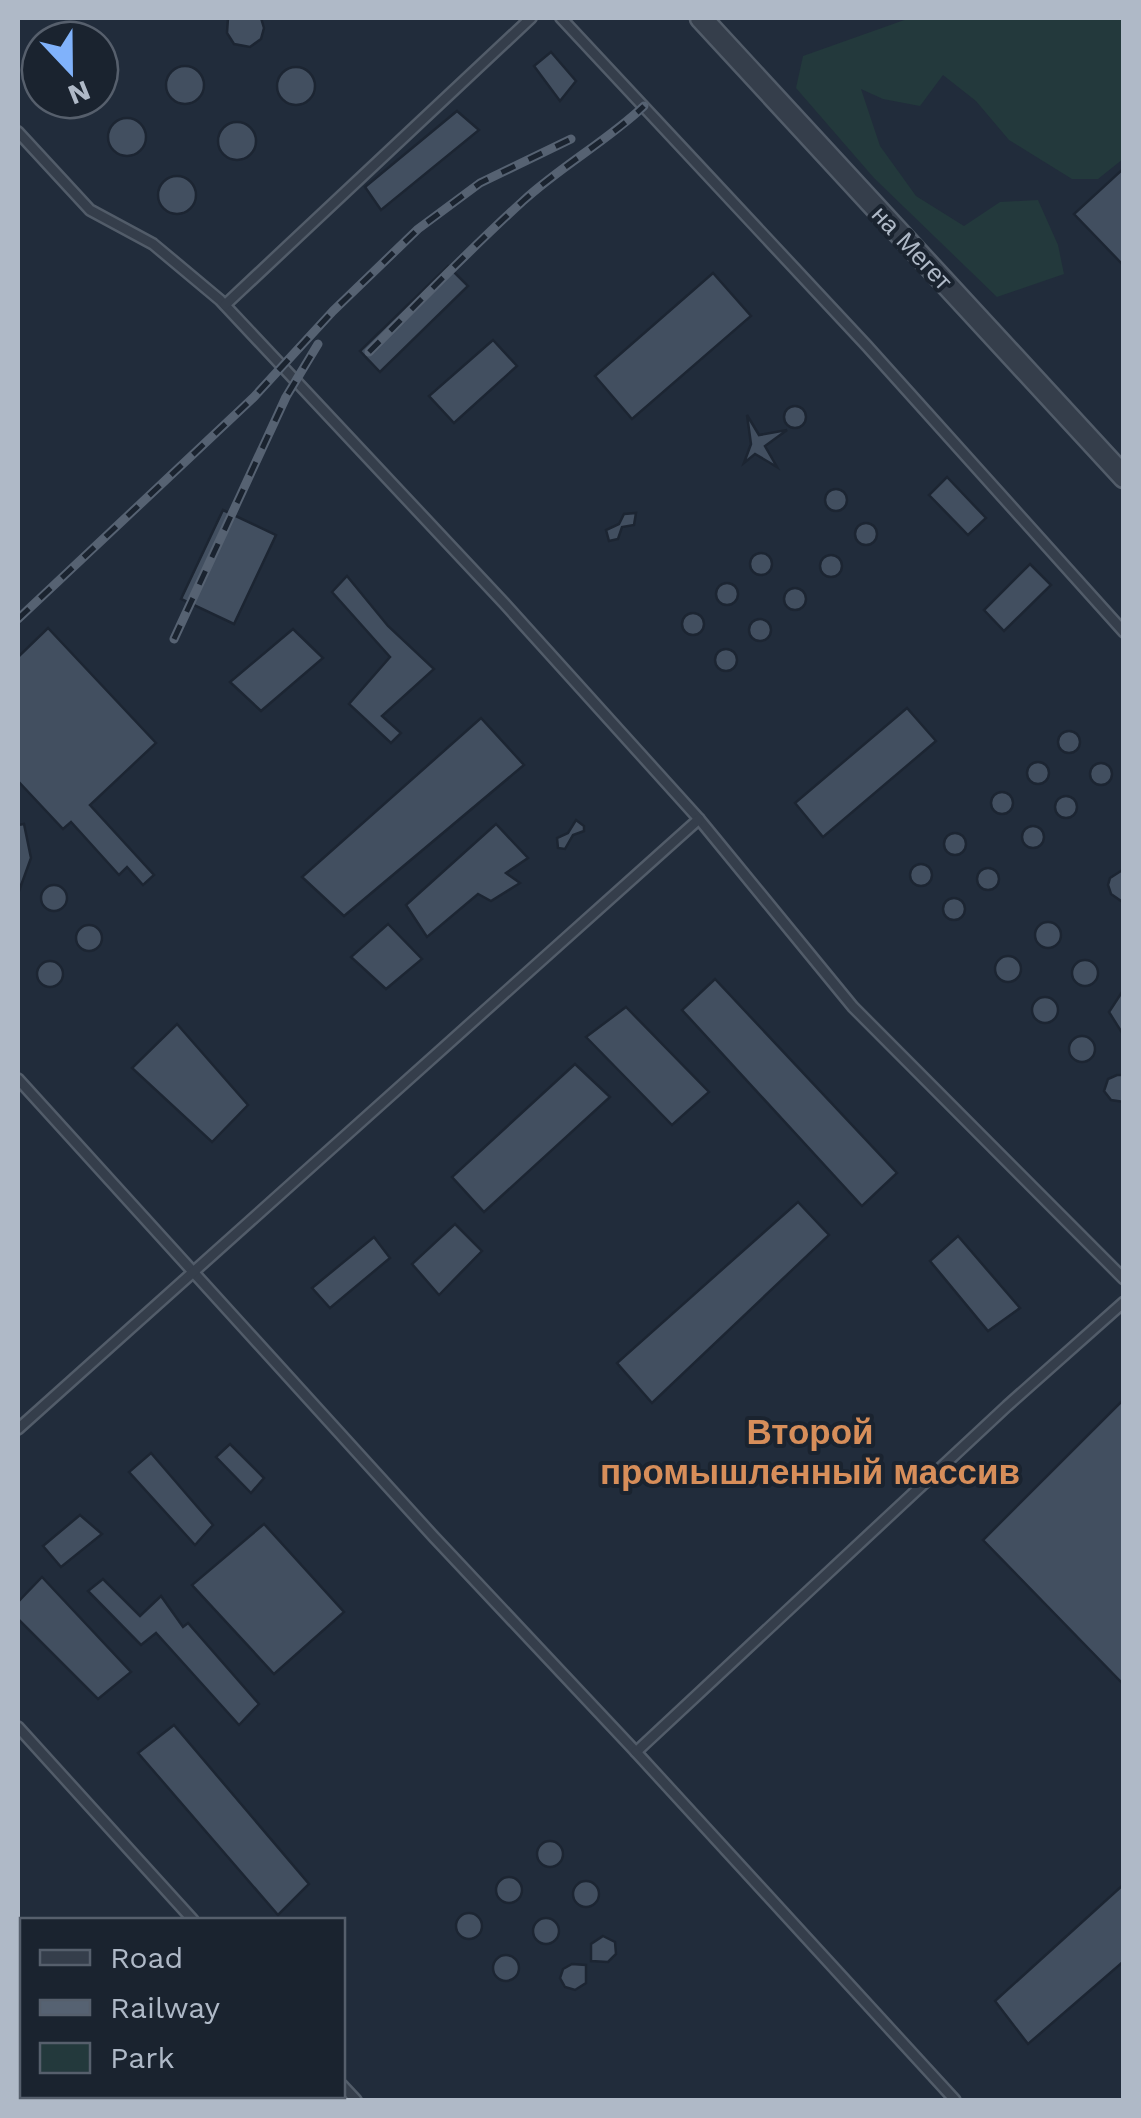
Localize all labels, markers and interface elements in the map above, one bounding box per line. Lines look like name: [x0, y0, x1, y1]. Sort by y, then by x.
north arrow: [20, 20, 120, 120]
text: N: [63, 74, 95, 112]
street label: на Мегет: [866, 200, 959, 296]
district label: Второй промышленный массив: [600, 1411, 1020, 1493]
legend: [20, 1918, 345, 2098]
text: Road: [110, 1940, 183, 1975]
text: Railway: [110, 1990, 220, 2025]
text: Park: [110, 2040, 175, 2075]

